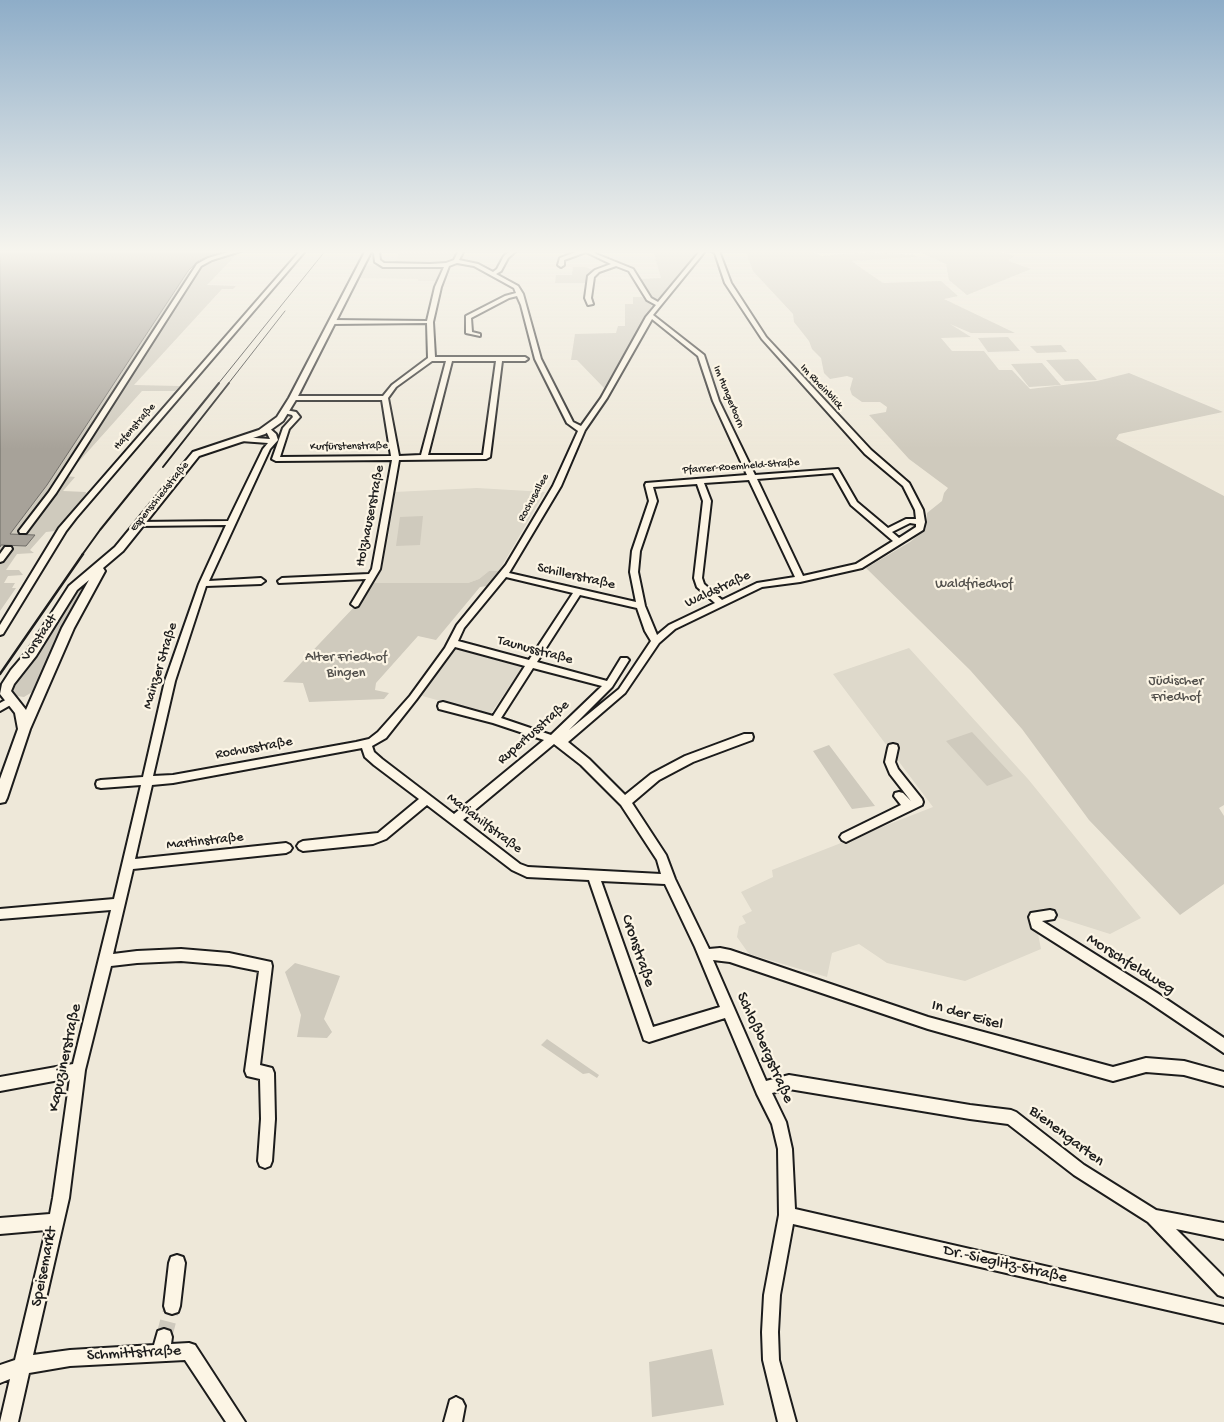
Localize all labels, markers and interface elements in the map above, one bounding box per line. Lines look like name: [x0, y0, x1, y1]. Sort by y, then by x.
street label: Im Rheinblick: [797, 362, 845, 412]
street label: Im Hungerborn: [709, 364, 747, 430]
street label: Hafenstraße: [111, 401, 159, 453]
street label: Kurfürstenstraße: [310, 440, 388, 454]
street label: Pfarrer-Roemheld-Straße: [682, 456, 800, 478]
street label: Espenschiedstraße: [128, 459, 192, 535]
street label: Holzhauserstraße: [353, 464, 389, 568]
street label: Rochusallee: [515, 472, 553, 524]
street label: Schillerstraße: [535, 560, 617, 594]
street label: Waldstraße: [683, 568, 753, 612]
park label: Waldfriedhof: [935, 577, 1013, 593]
street label: Vorstadt: [18, 612, 62, 664]
street label: Mainzer Straße: [140, 621, 182, 711]
street label: Taunusstraße: [495, 633, 575, 669]
park label: Alter Friedhof Bingen: [305, 650, 387, 682]
park label: Jüdischer Friedhof: [1149, 674, 1203, 706]
street label: Rupertusstraße: [495, 697, 573, 769]
street label: Rochusstraße: [214, 734, 294, 764]
street label: Mariahilfstraße: [443, 790, 525, 858]
street label: Martinstraße: [166, 830, 244, 854]
street label: Cronstraße: [616, 912, 658, 990]
street label: Morschfeldweg: [1082, 930, 1178, 1000]
street label: Schloßbergstraße: [731, 990, 797, 1106]
street label: In der Eisel: [929, 997, 1005, 1035]
street label: Kapuzinerstraße: [45, 1002, 87, 1114]
street label: Bienengarten: [1025, 1102, 1107, 1172]
street label: Speisemarkt: [28, 1226, 62, 1308]
street label: Dr.-Sieglitz-Straße: [941, 1241, 1069, 1289]
street label: Schmittstraße: [86, 1342, 182, 1366]

